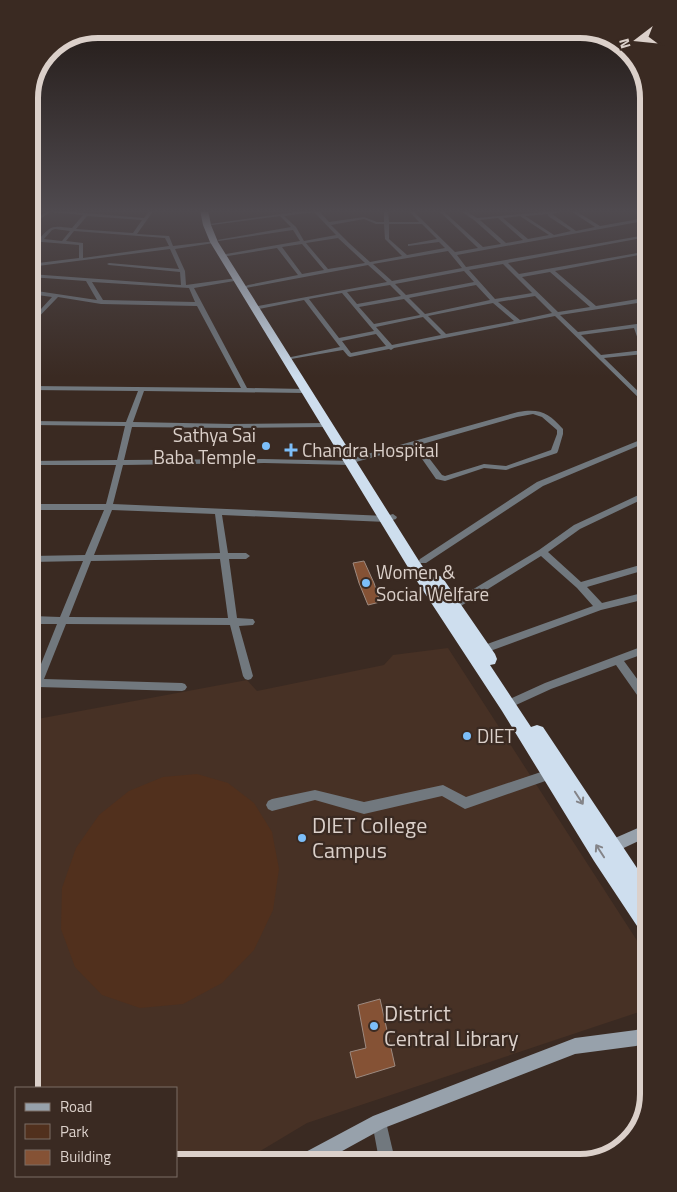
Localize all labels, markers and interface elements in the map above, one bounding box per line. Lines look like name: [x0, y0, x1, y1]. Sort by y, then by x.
north arrow: [612, 15, 662, 65]
text: N: [613, 36, 635, 51]
place label: Sathya Sai Baba Temple: [153, 420, 256, 471]
place label: Chandra Hospital: [302, 435, 439, 464]
marker: Sathya Sai Baba Temple: [260, 440, 272, 452]
marker: Chandra Hospital: [284, 443, 298, 457]
place label: Women & Social Welfare: [376, 557, 489, 608]
marker: Women & Social Welfare: [360, 577, 372, 589]
place label: DIET: [477, 721, 514, 750]
marker: DIET: [461, 730, 473, 742]
one-way arrow: [574, 791, 584, 805]
place label: DIET College Campus: [312, 808, 427, 867]
marker: DIET College Campus: [296, 832, 308, 844]
one-way arrow: [595, 845, 605, 859]
place label: District Central Library: [384, 996, 519, 1055]
marker: District Central Library: [368, 1020, 380, 1032]
legend: [15, 1087, 178, 1177]
text: Road: [60, 1095, 92, 1118]
text: Park: [60, 1120, 89, 1143]
text: Building: [60, 1145, 111, 1168]

